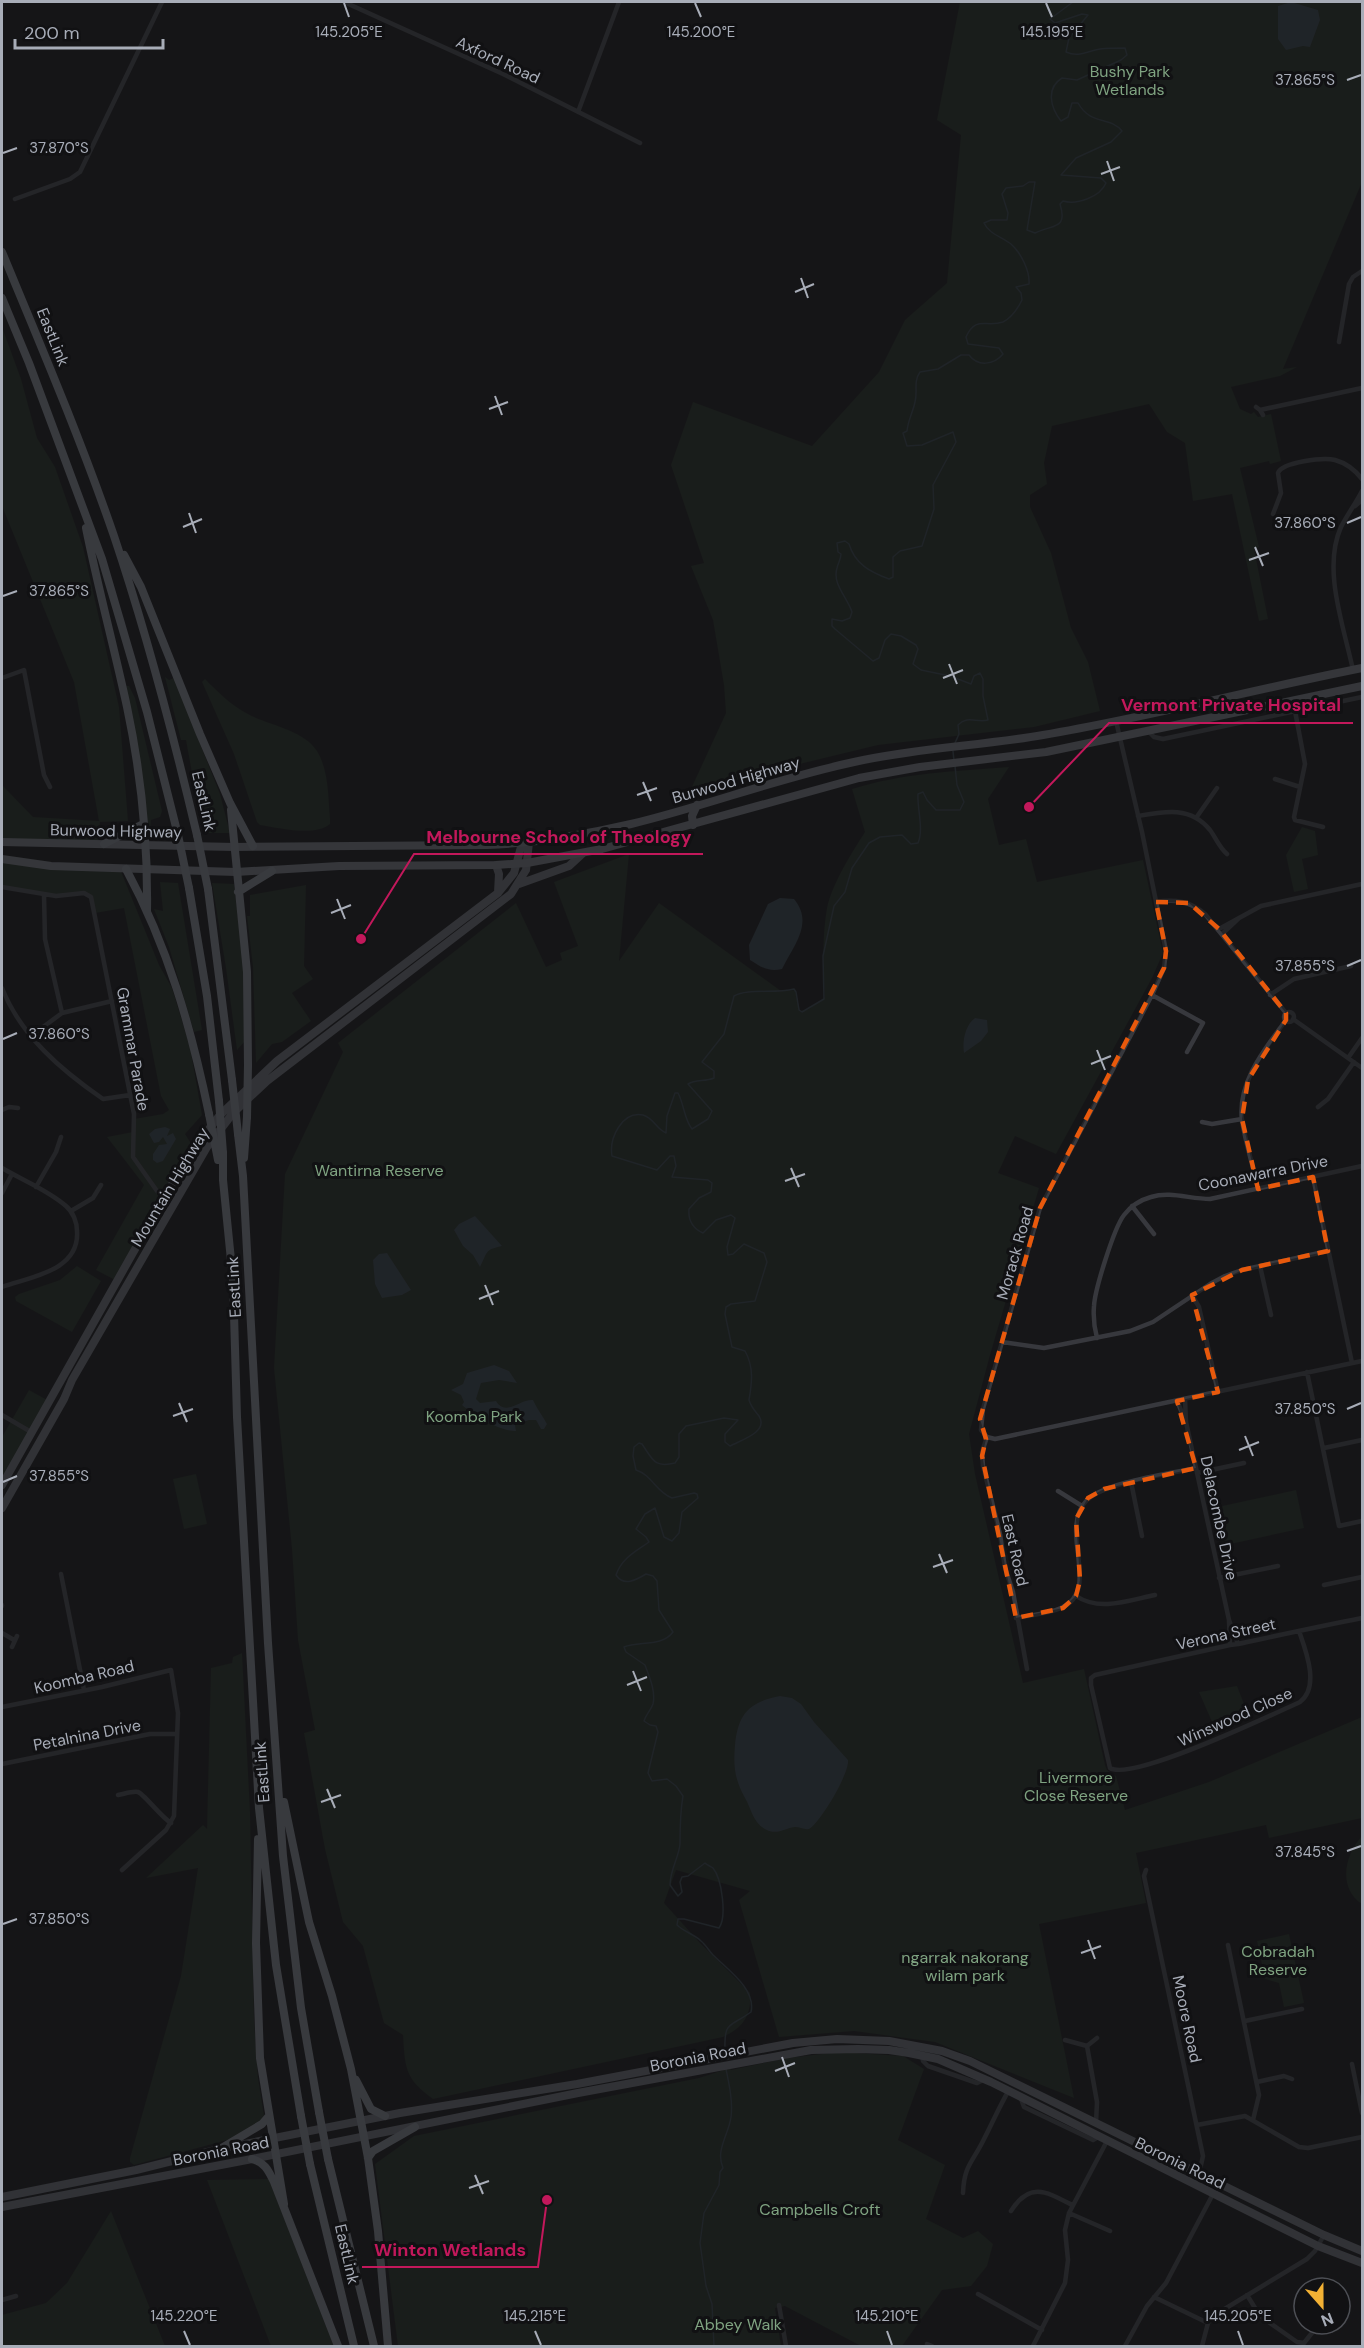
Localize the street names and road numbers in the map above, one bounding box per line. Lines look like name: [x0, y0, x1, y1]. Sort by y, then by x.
street label: Axford Road: [453, 31, 543, 89]
street label: EastLink: [32, 305, 74, 369]
street label: Burwood Highway: [670, 752, 802, 808]
street label: EastLink: [187, 769, 221, 833]
street label: Burwood Highway: [50, 819, 182, 843]
street label: Grammar Parade: [112, 985, 154, 1113]
street label: Mountain Highway: [126, 1123, 214, 1251]
street label: Coonawarra Drive: [1196, 1150, 1330, 1196]
street label: Morack Road: [992, 1204, 1038, 1302]
street label: EastLink: [222, 1256, 246, 1318]
street label: Delacombe Drive: [1196, 1454, 1242, 1582]
street label: East Road: [997, 1512, 1033, 1588]
street label: Verona Street: [1174, 1613, 1278, 1655]
street label: Koomba Road: [32, 1655, 136, 1699]
street label: Winswood Close: [1175, 1682, 1295, 1752]
street label: Petalnina Drive: [31, 1714, 143, 1756]
street label: EastLink: [249, 1741, 275, 1803]
street label: Moore Road: [1168, 1973, 1206, 2065]
street label: Boronia Road: [648, 2037, 748, 2077]
street label: Boronia Road: [171, 2131, 271, 2171]
street label: Boronia Road: [1132, 2132, 1228, 2194]
street label: EastLink: [330, 2222, 364, 2286]

